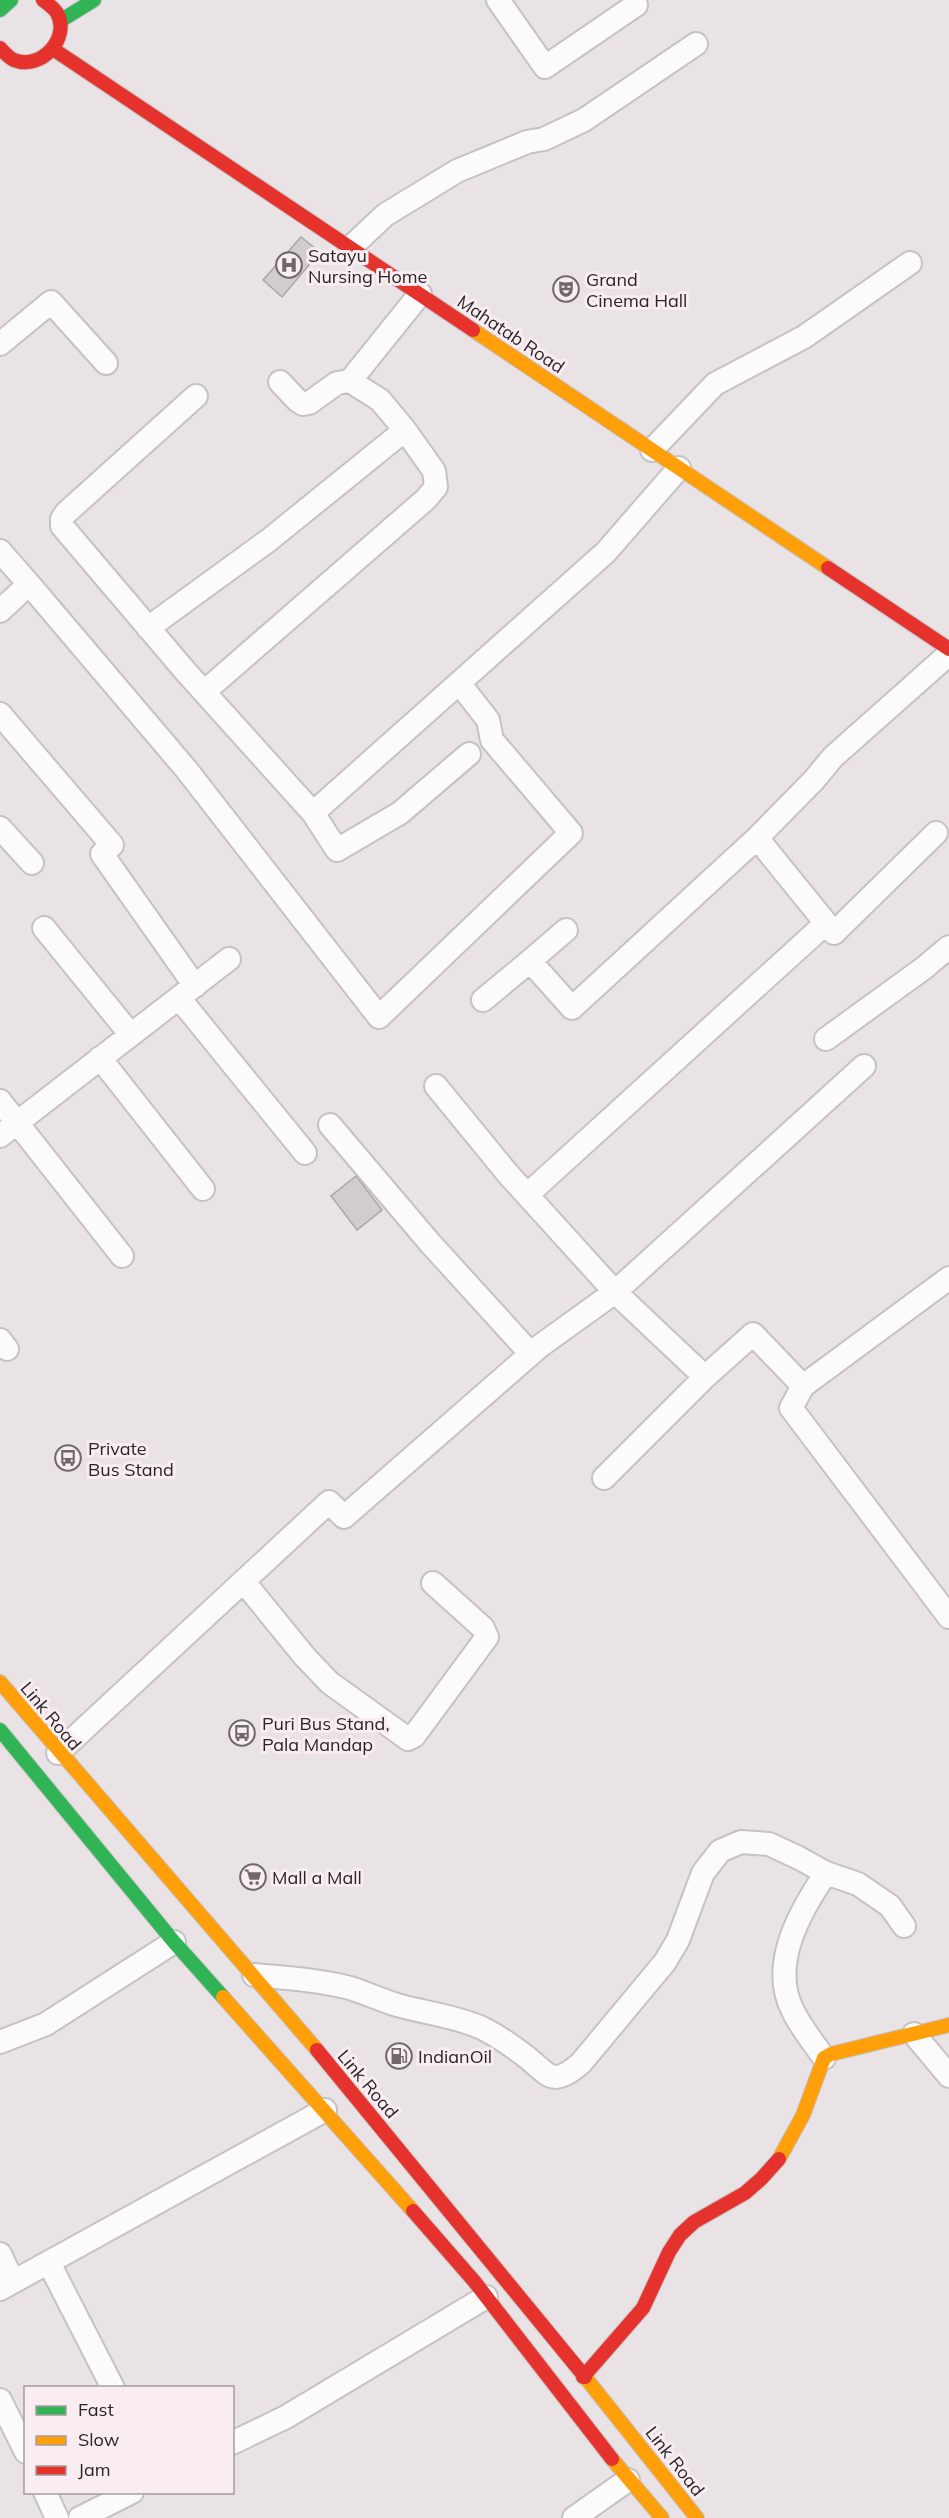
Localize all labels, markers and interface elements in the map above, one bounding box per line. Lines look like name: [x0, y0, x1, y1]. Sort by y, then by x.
place label: Satayu Nursing Home: [308, 244, 427, 288]
hospital icon: Satayu Nursing Home: [274, 250, 304, 280]
place label: Grand Cinema Hall: [586, 268, 687, 312]
theatre icon: Grand Cinema Hall: [551, 274, 581, 304]
street label: Mahatab Road: [453, 290, 569, 378]
place label: Private Bus Stand: [88, 1437, 174, 1481]
bus stop icon: Private Bus Stand: [53, 1443, 83, 1473]
street label: Link Road: [16, 1677, 86, 1755]
place label: Puri Bus Stand, Pala Mandap: [262, 1712, 390, 1756]
bus stop icon: Puri Bus Stand, Pala Mandap: [227, 1718, 257, 1748]
supermarket icon: Mall a Mall: [238, 1862, 268, 1892]
place label: Mall a Mall: [272, 1866, 362, 1889]
fuel station icon: IndianOil: [384, 2041, 414, 2071]
street label: Link Road: [333, 2045, 403, 2123]
place label: IndianOil: [418, 2045, 492, 2068]
legend: [24, 2386, 234, 2494]
text: Fast: [78, 2398, 114, 2421]
street label: Link Road: [640, 2421, 710, 2501]
text: Slow: [78, 2428, 120, 2451]
text: Jam: [78, 2458, 111, 2481]

